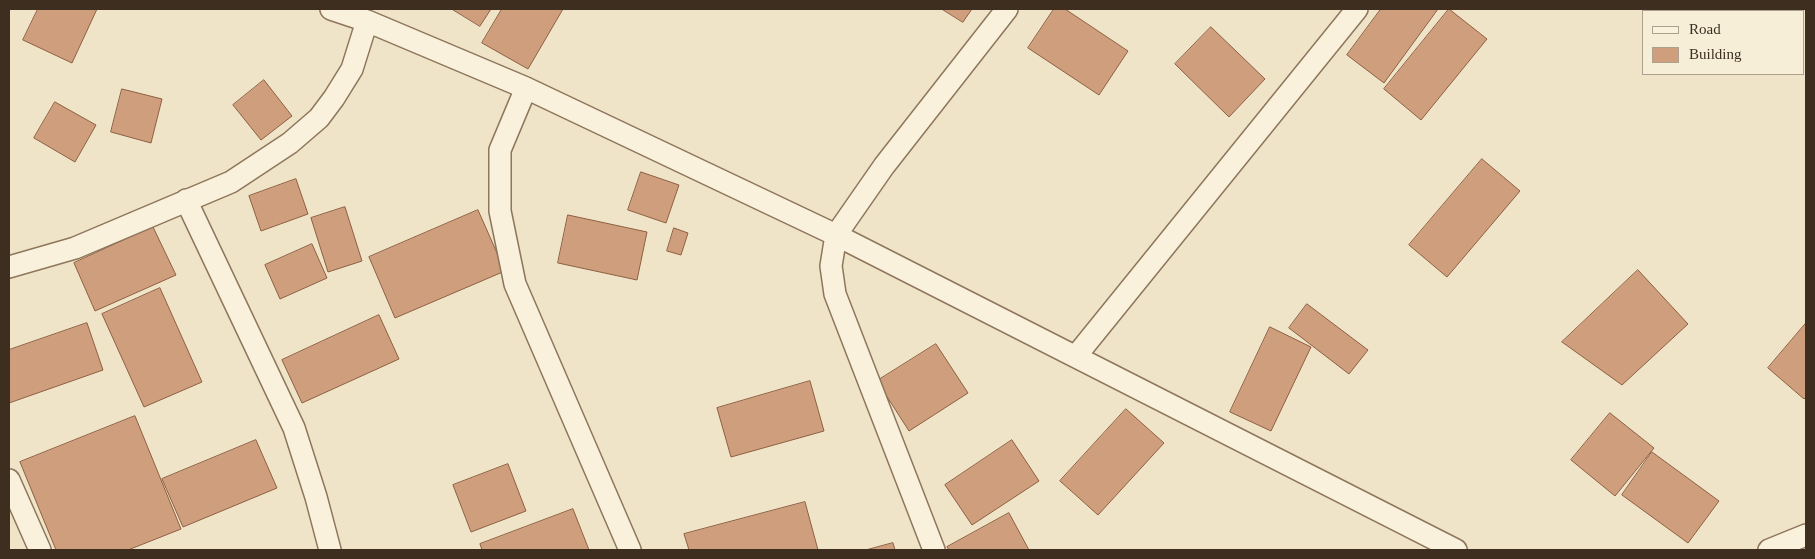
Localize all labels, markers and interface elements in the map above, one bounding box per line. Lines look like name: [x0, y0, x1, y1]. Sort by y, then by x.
legend: [1642, 10, 1805, 75]
text: Road: [1689, 21, 1721, 37]
text: Building: [1689, 46, 1742, 62]

